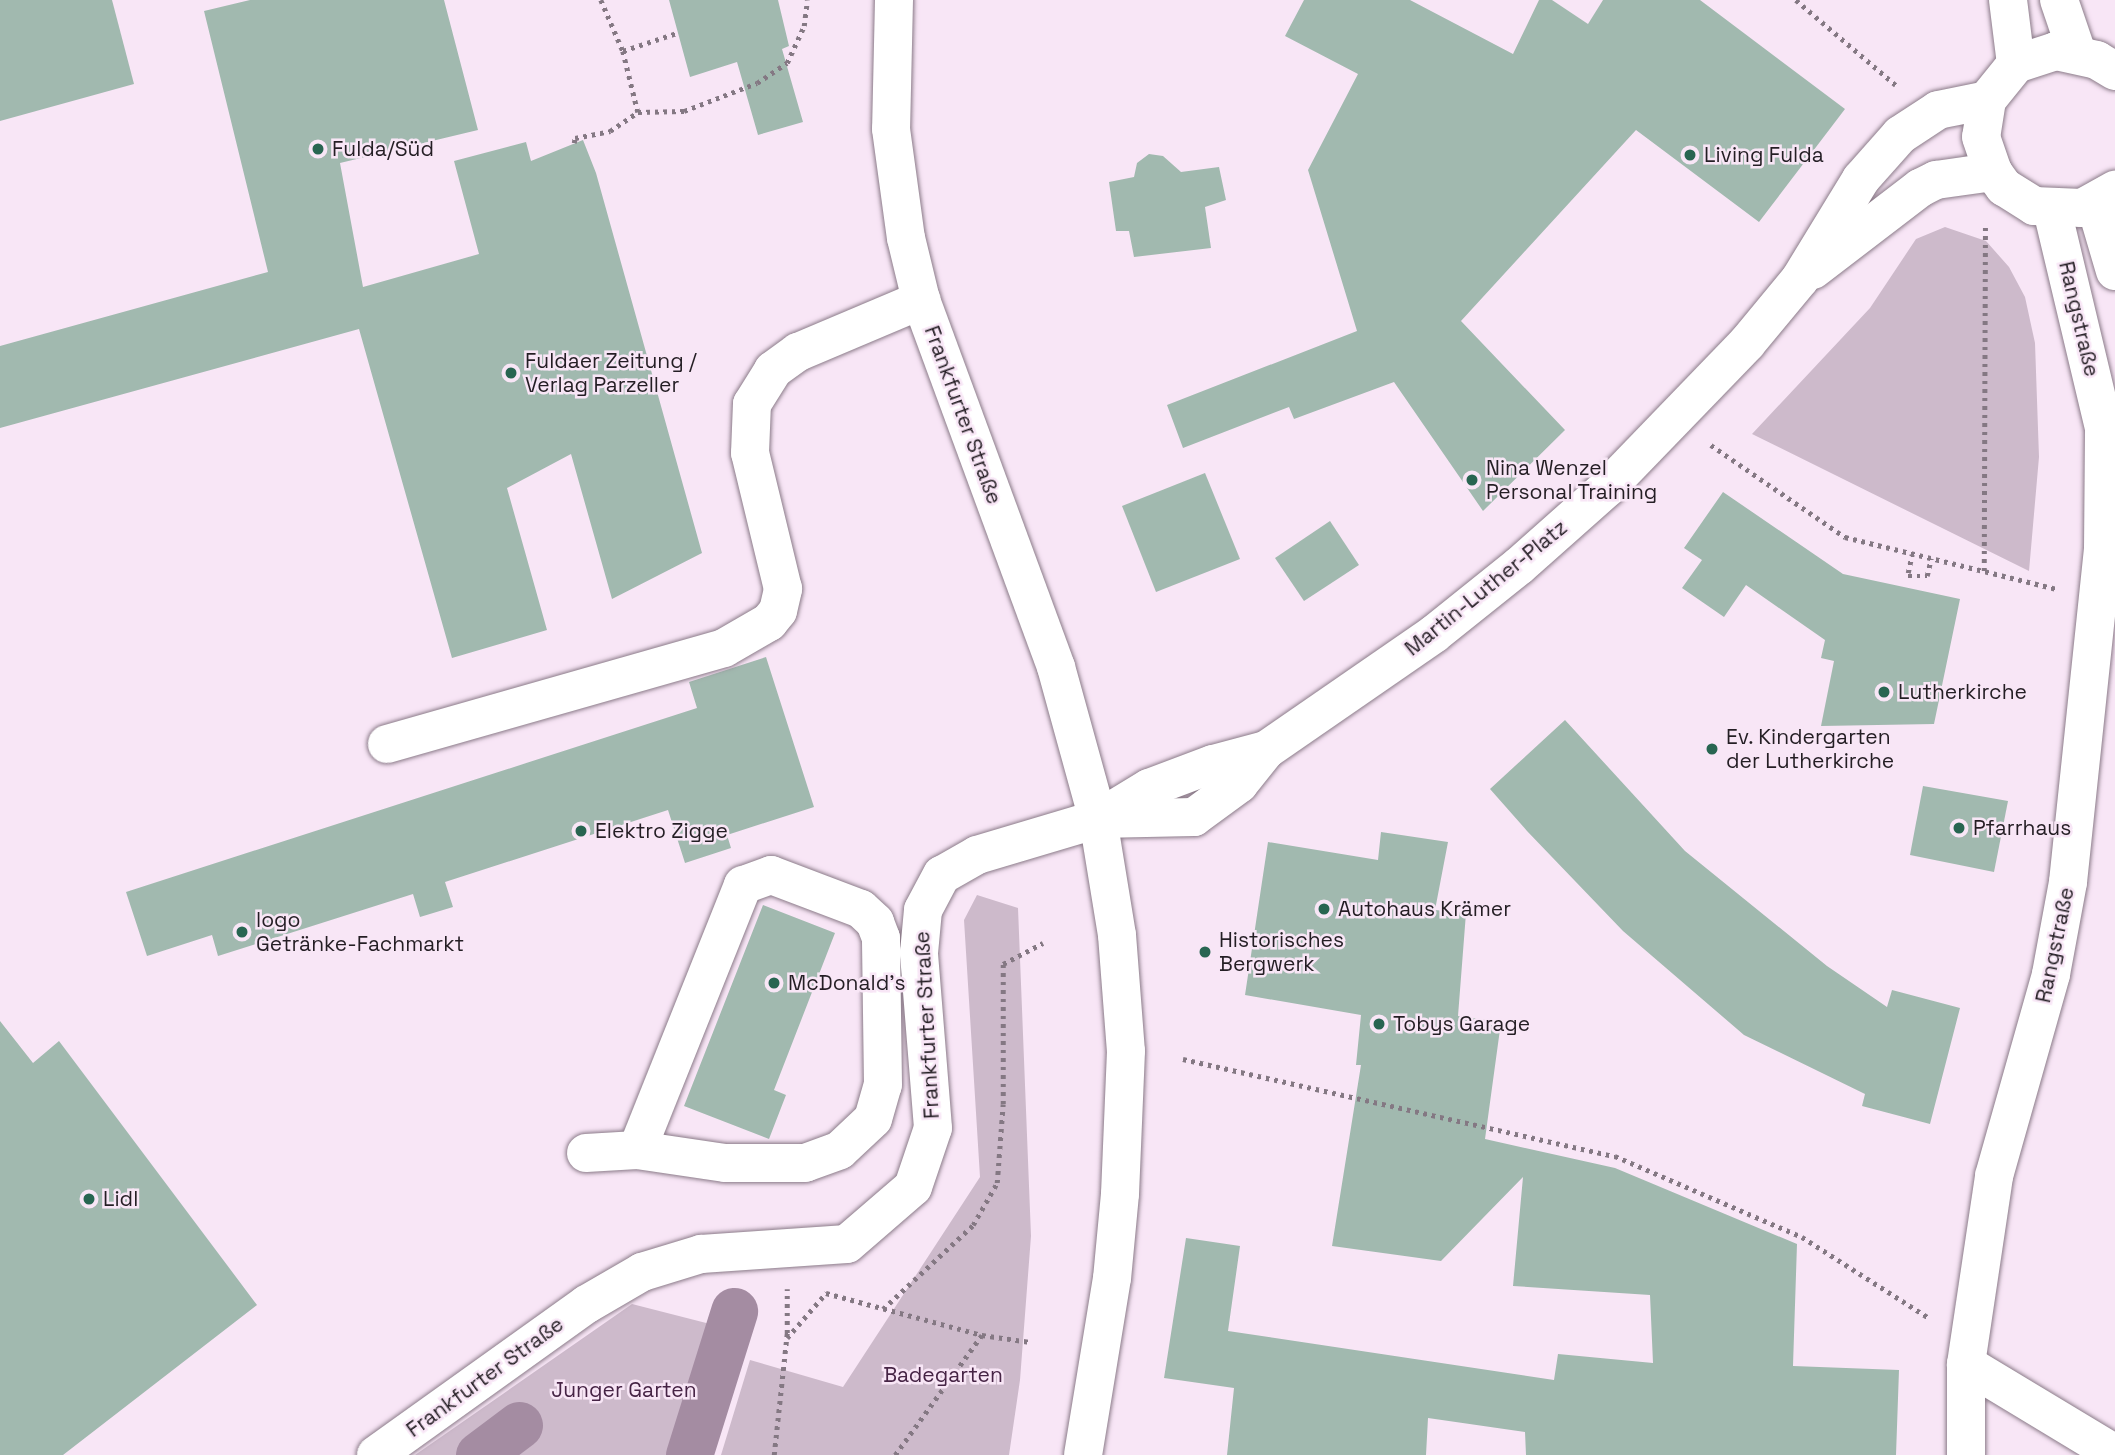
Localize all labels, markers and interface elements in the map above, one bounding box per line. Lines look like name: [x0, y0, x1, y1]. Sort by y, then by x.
place label: Fulda/Süd: [332, 136, 434, 162]
marker: Fulda/Süd: [310, 141, 326, 157]
place label: Living Fulda: [1704, 142, 1824, 168]
marker: Living Fulda: [1682, 147, 1698, 163]
street label: Rangstraße: [2054, 259, 2104, 379]
street label: Frankfurter Straße: [919, 322, 1007, 508]
place label: Fuldaer Zeitung / Verlag Parzeller: [525, 348, 697, 398]
marker: Fuldaer Zeitung / Verlag Parzeller: [503, 365, 519, 381]
place label: Nina Wenzel Personal Training: [1486, 455, 1658, 505]
marker: Nina Wenzel Personal Training: [1464, 472, 1480, 488]
street label: Martin-Luther-Platz: [1400, 515, 1572, 661]
place label: Lutherkirche: [1898, 679, 2027, 705]
marker: Lutherkirche: [1876, 684, 1892, 700]
place label: Ev. Kindergarten der Lutherkirche: [1726, 724, 1894, 774]
marker: Ev. Kindergarten der Lutherkirche: [1704, 741, 1720, 757]
place label: Pfarrhaus: [1973, 815, 2071, 841]
place label: Elektro Zigge: [595, 818, 728, 844]
marker: Pfarrhaus: [1951, 820, 1967, 836]
marker: Elektro Zigge: [573, 823, 589, 839]
street label: Rangstraße: [2030, 885, 2080, 1005]
place label: Autohaus Krämer: [1338, 896, 1511, 922]
marker: Autohaus Krämer: [1316, 901, 1332, 917]
place label: logo Getränke-Fachmarkt: [256, 907, 464, 957]
marker: logo Getränke-Fachmarkt: [234, 924, 250, 940]
place label: Historisches Bergwerk: [1219, 927, 1344, 977]
street label: Frankfurter Straße: [909, 930, 945, 1120]
marker: Historisches Bergwerk: [1197, 944, 1213, 960]
place label: McDonald's: [788, 970, 906, 996]
marker: McDonald's: [766, 975, 782, 991]
place label: Tobys Garage: [1393, 1011, 1530, 1037]
marker: Tobys Garage: [1371, 1016, 1387, 1032]
place label: Lidl: [103, 1186, 138, 1212]
marker: Lidl: [81, 1191, 97, 1207]
street label: Frankfurter Straße: [402, 1312, 568, 1442]
park label: Badegarten: [883, 1362, 1003, 1388]
park label: Junger Garten: [551, 1377, 697, 1403]

